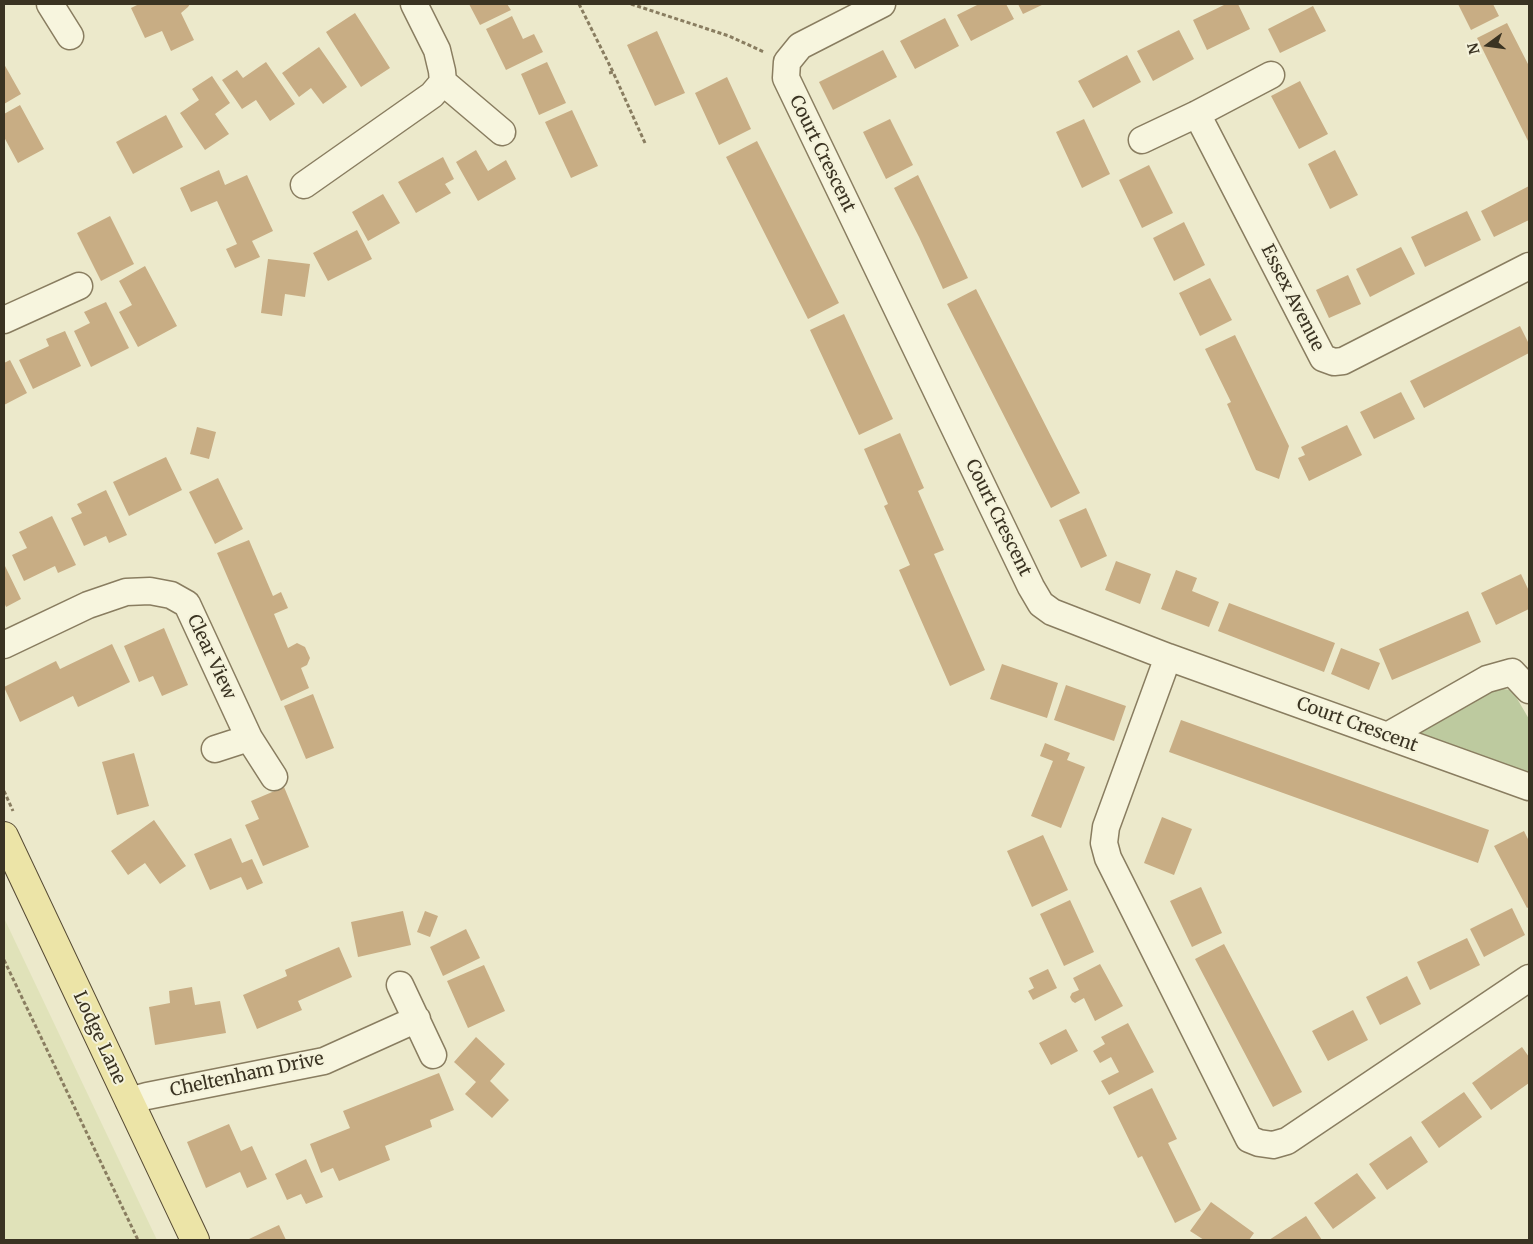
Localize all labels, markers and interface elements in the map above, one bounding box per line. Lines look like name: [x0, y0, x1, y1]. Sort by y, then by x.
north arrow: [1463, 20, 1513, 70]
text: N: [1463, 41, 1484, 56]
street label: Court Crescent: [784, 92, 860, 216]
street label: Essex Avenue: [1256, 241, 1328, 355]
street label: Court Crescent: [960, 456, 1036, 580]
street label: Clear View: [182, 611, 240, 703]
street label: Court Crescent: [1294, 693, 1420, 757]
street label: Lodge Lane: [68, 988, 130, 1088]
street label: Cheltenham Drive: [168, 1048, 326, 1102]

